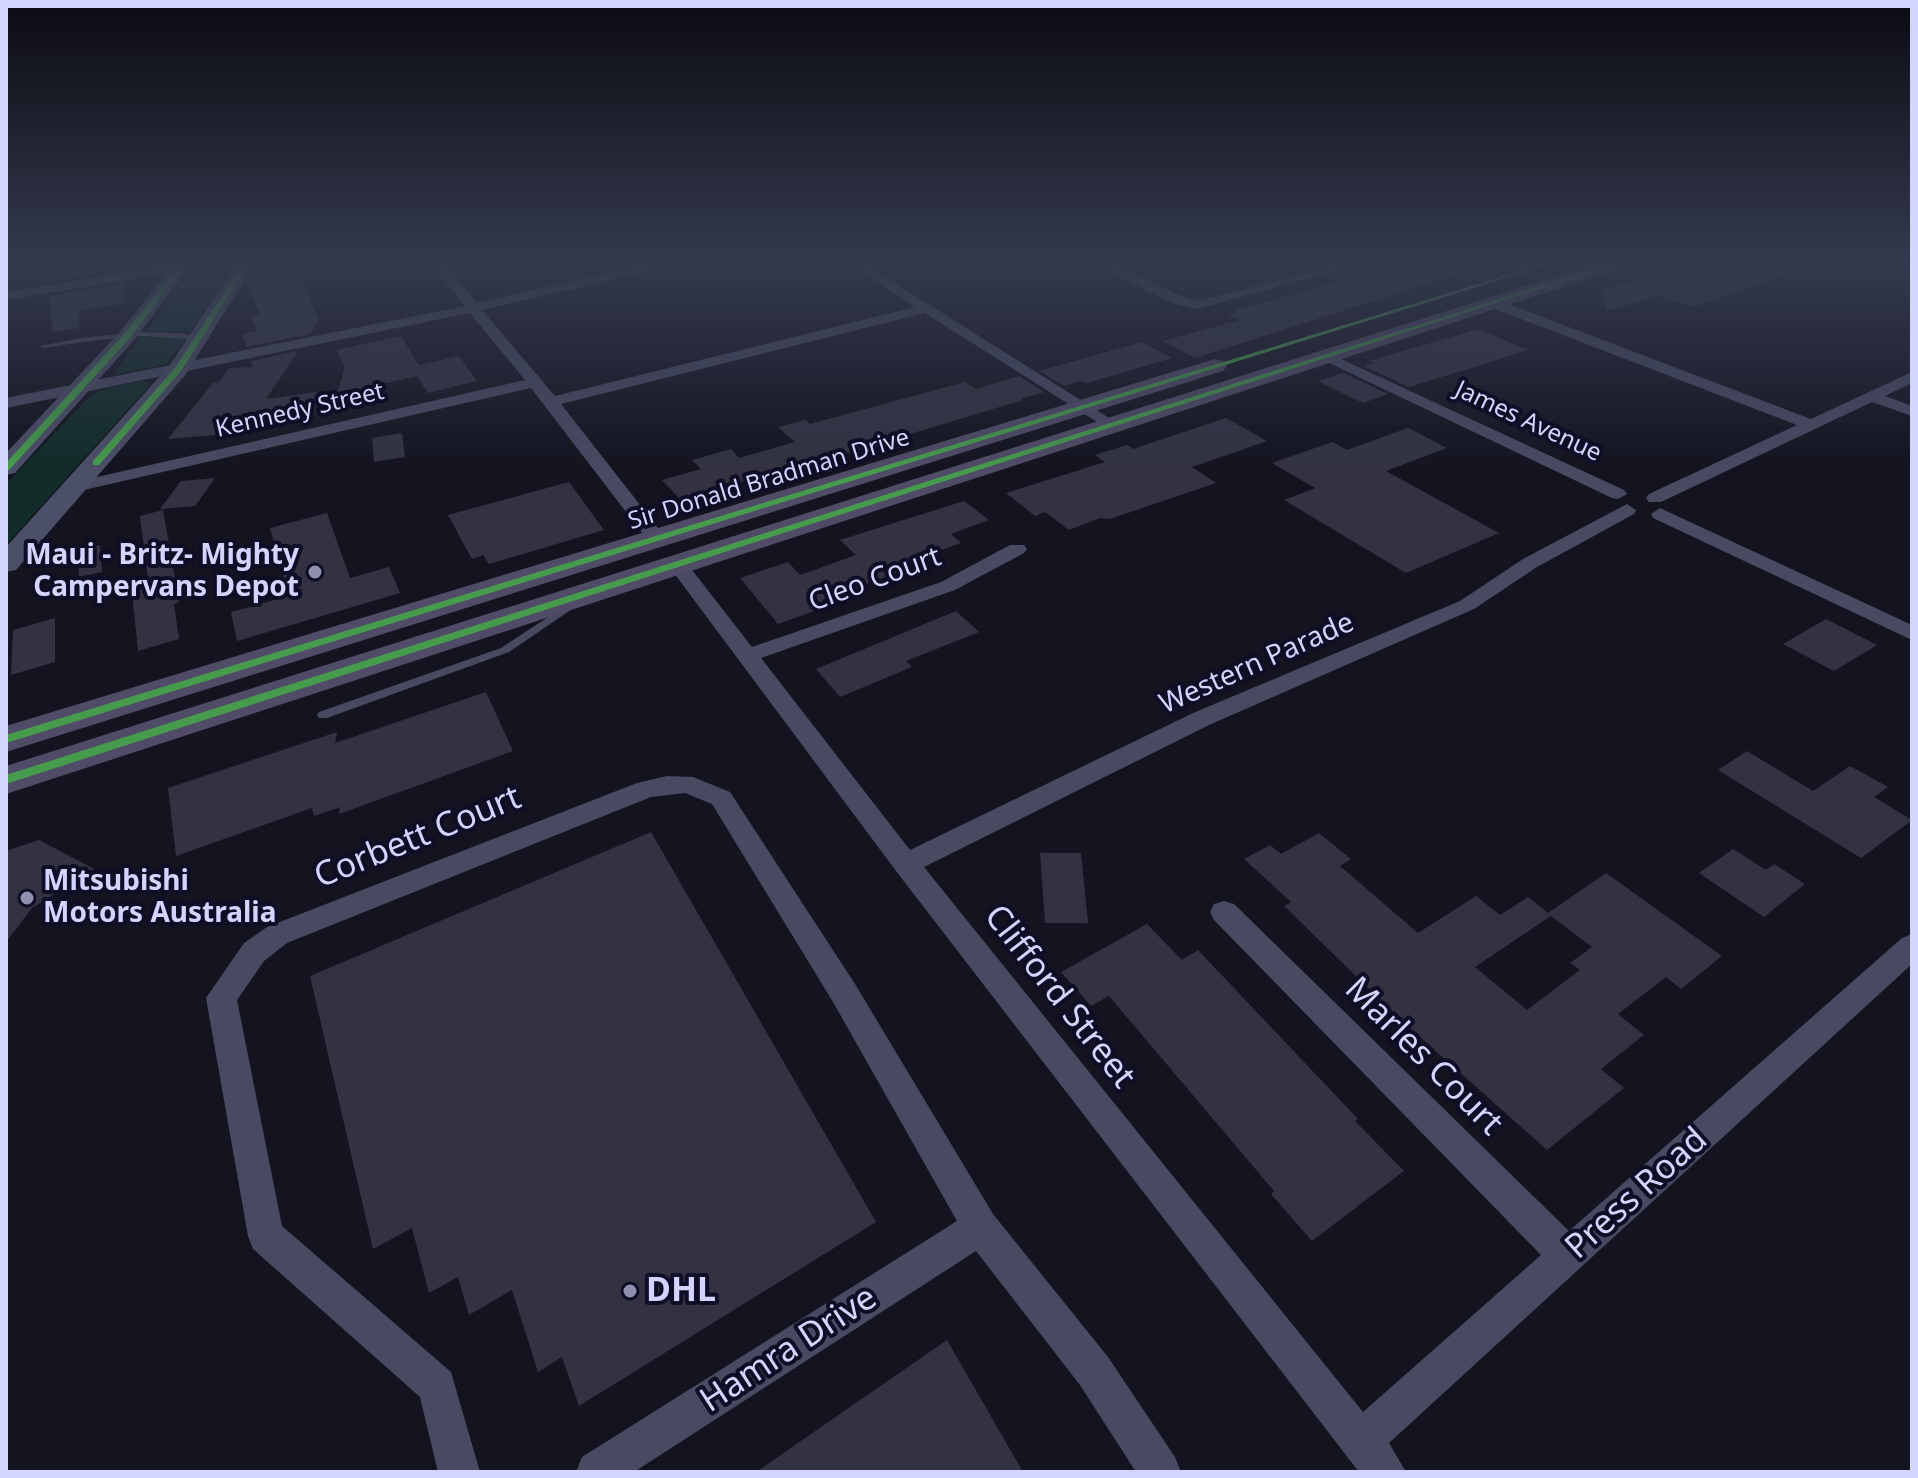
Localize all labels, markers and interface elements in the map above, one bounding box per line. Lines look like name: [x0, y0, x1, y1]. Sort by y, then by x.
street label: James Avenue: [1450, 376, 1606, 468]
street label: Kennedy Street: [213, 378, 387, 444]
street label: Sir Donald Bradman Drive: [625, 423, 913, 537]
place label: Maui - Britz- Mighty Campervans Depot: [25, 539, 299, 605]
street label: Cleo Court: [804, 541, 946, 619]
marker: Maui - Britz- Mighty Campervans Depot: [306, 563, 324, 581]
street label: Western Parade: [1155, 606, 1359, 722]
street label: Corbett Court: [309, 778, 527, 898]
place label: Mitsubishi Motors Australia: [43, 865, 276, 931]
marker: Mitsubishi Motors Australia: [18, 889, 36, 907]
street label: Clifford Street: [975, 897, 1143, 1097]
street label: Marles Court: [1336, 970, 1510, 1144]
street label: Press Road: [1558, 1120, 1716, 1268]
place label: DHL: [646, 1271, 716, 1311]
street label: Hamra Drive: [693, 1278, 885, 1422]
marker: DHL: [621, 1282, 639, 1300]

